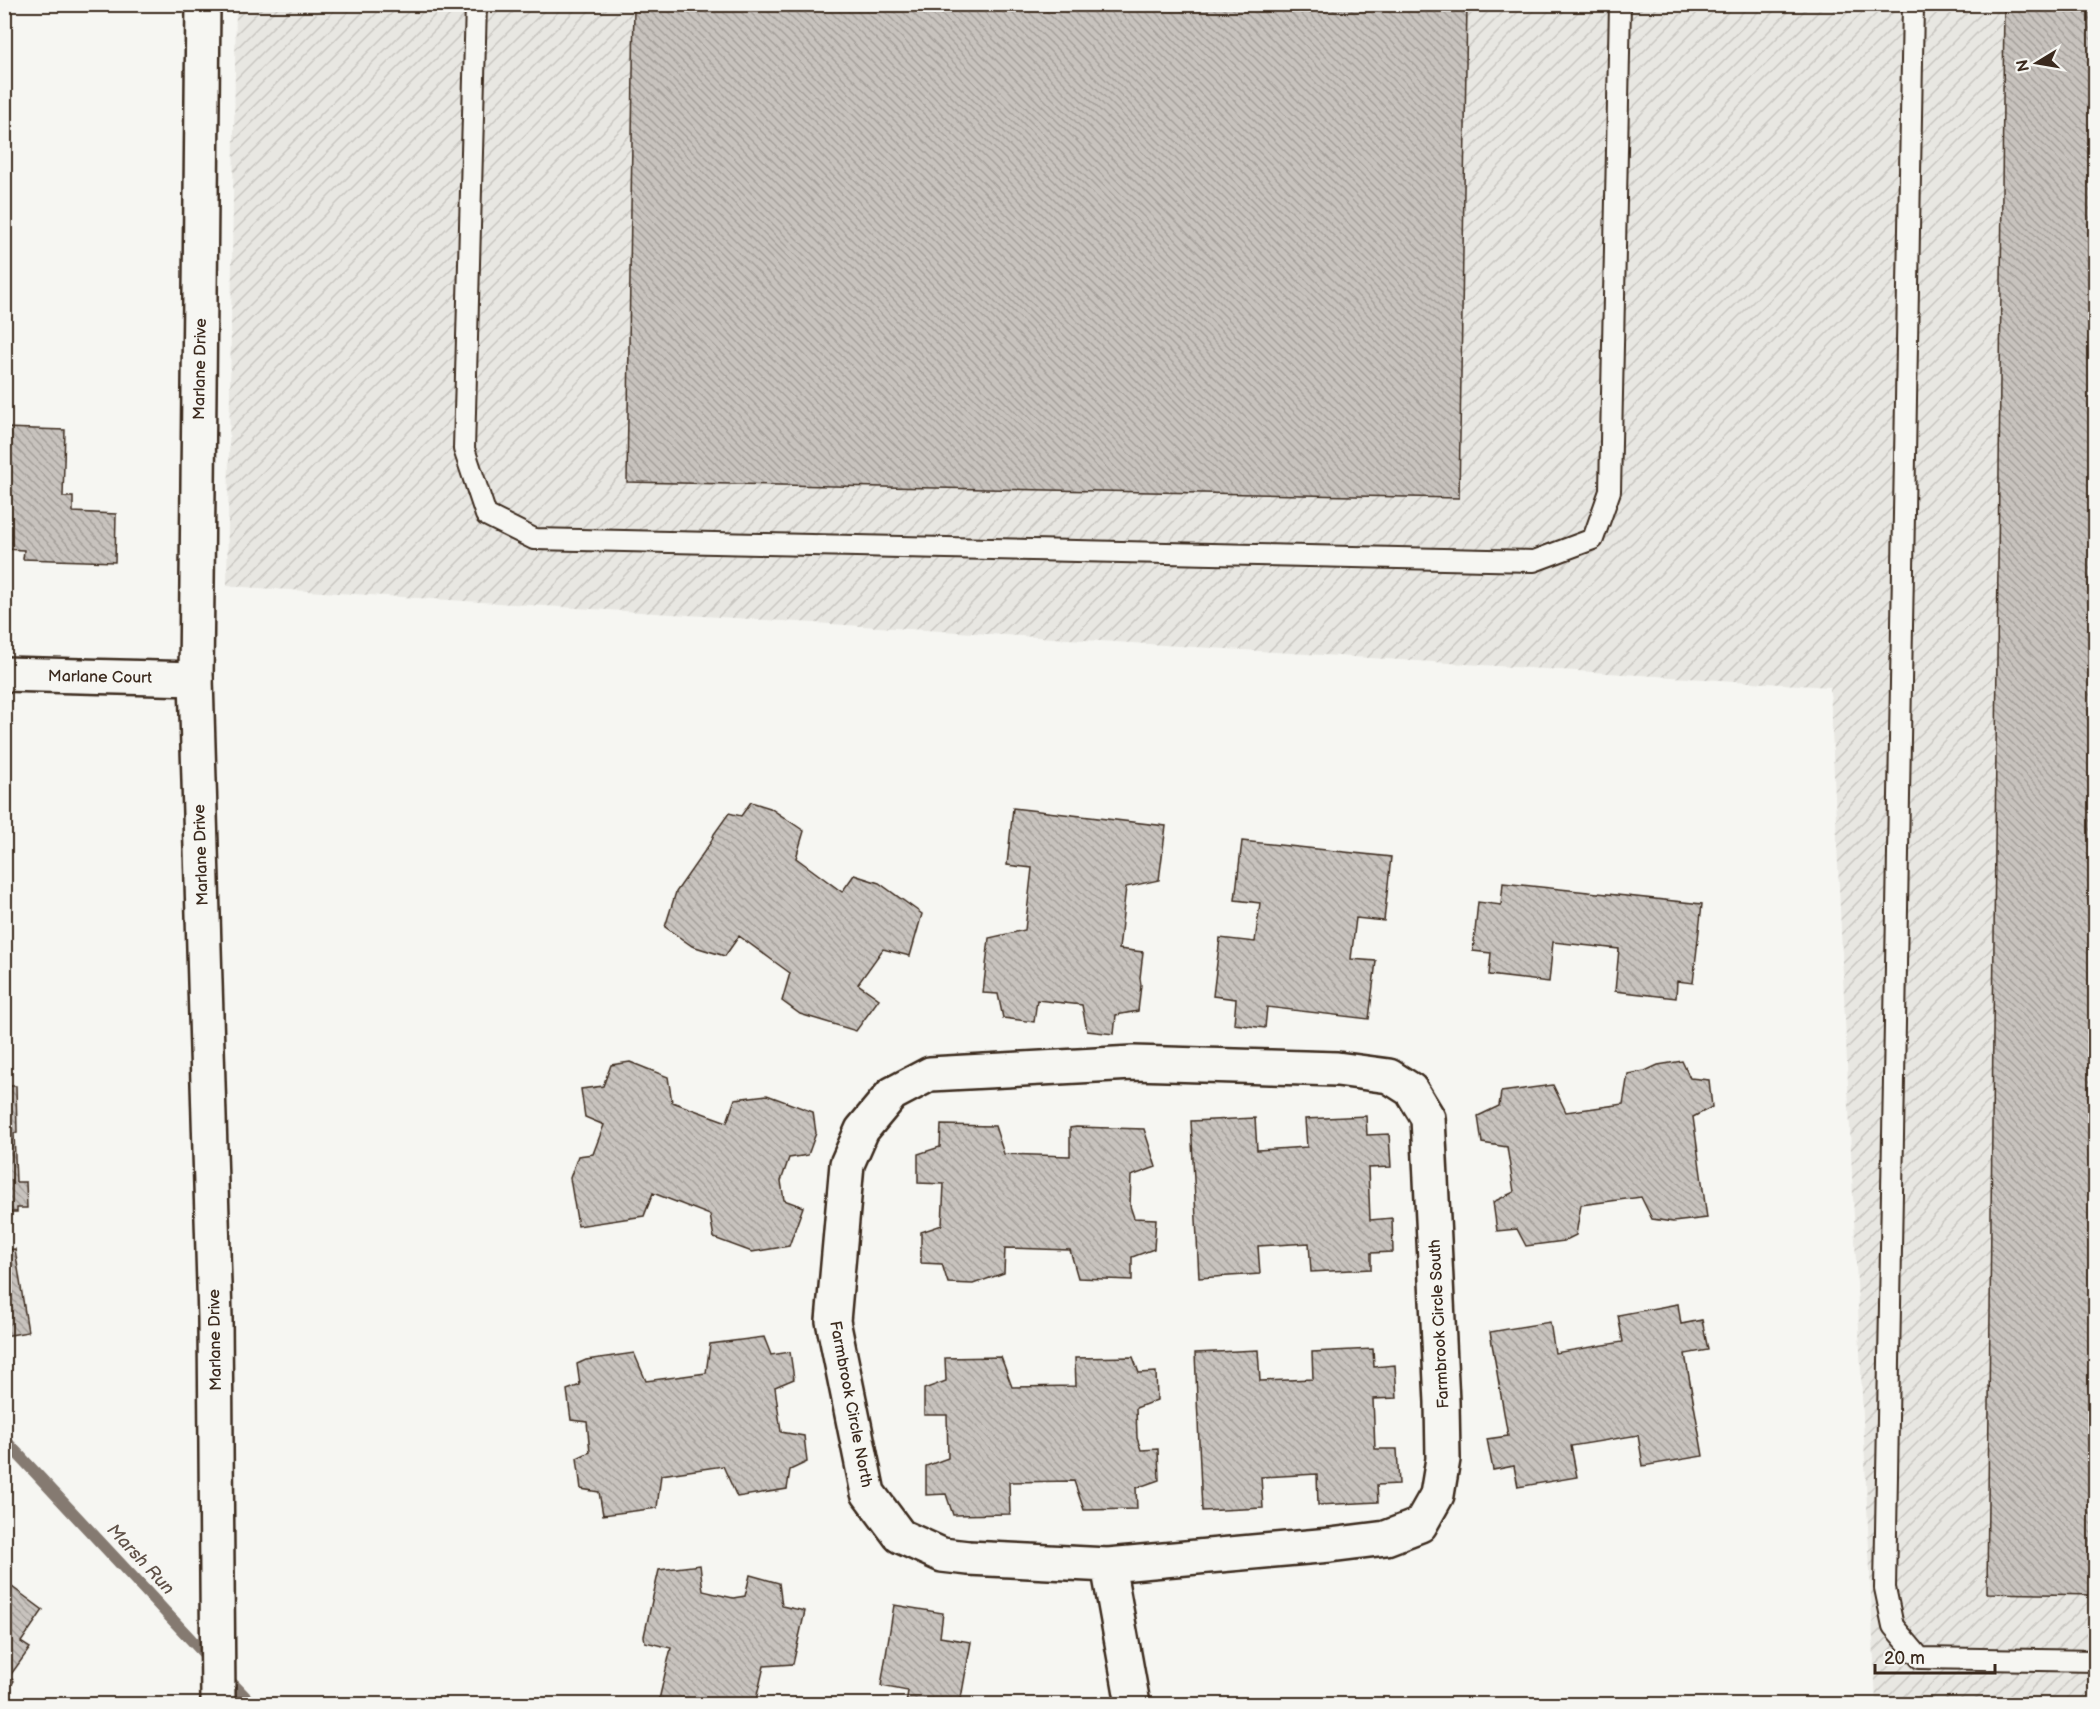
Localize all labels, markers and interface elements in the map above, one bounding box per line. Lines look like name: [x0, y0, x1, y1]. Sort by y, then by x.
north arrow: [2007, 33, 2067, 93]
text: N: [2013, 58, 2034, 73]
street label: Marlane Drive: [190, 318, 211, 420]
street label: Marlane Court: [48, 667, 152, 688]
street label: Marlane Drive: [190, 803, 213, 906]
street label: Farmbrook Circle South: [1426, 1239, 1453, 1409]
street label: Marlane Drive: [205, 1289, 226, 1391]
street label: Farmbrook Circle North: [825, 1319, 876, 1489]
water label: Marsh Run: [103, 1520, 179, 1599]
scale bar: [1875, 1637, 1995, 1675]
text: 20 m: [1884, 1648, 1925, 1669]

